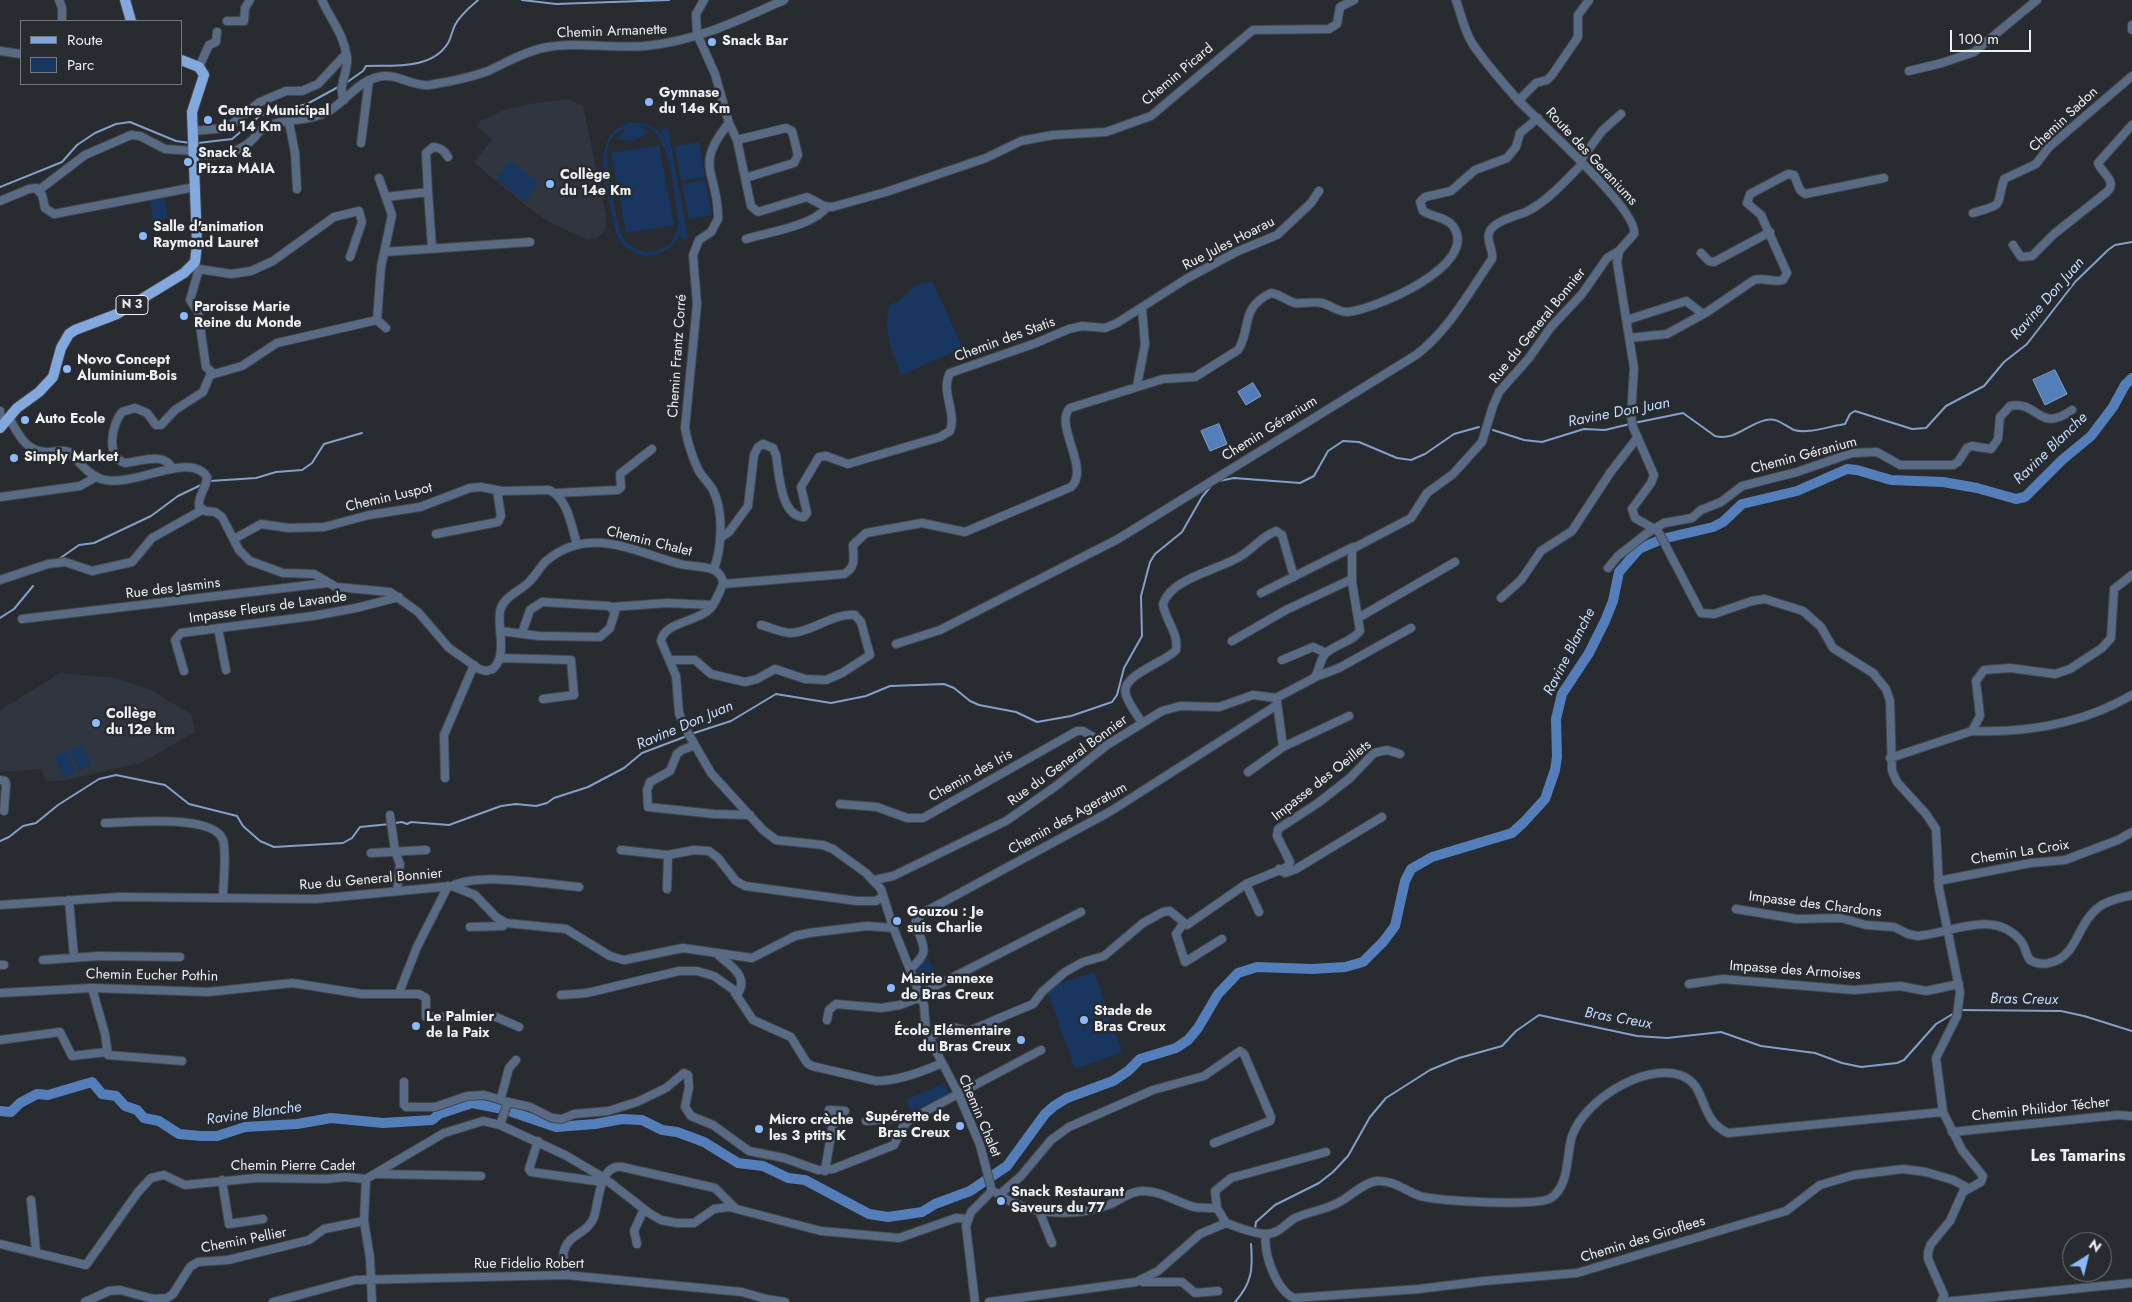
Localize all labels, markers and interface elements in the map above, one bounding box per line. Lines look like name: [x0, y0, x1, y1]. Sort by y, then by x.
legend: [20, 20, 182, 85]
scale bar: [1952, 20, 2033, 52]
street label: Chemin Armanette: [557, 22, 667, 42]
text: 100 m: [1958, 28, 1999, 50]
text: Route: [67, 29, 103, 51]
place label: Snack Bar: [722, 34, 788, 50]
marker: Snack Bar: [706, 36, 718, 48]
street label: Chemin Picard: [1139, 40, 1217, 110]
text: Parc: [67, 54, 94, 76]
street label: Chemin Sadon: [2026, 84, 2102, 156]
place label: Gymnase du 14e Km: [659, 86, 730, 118]
marker: Gymnase du 14e Km: [643, 96, 655, 108]
place label: Centre Municipal du 14 Km: [218, 104, 329, 136]
street label: Route des Geraniums: [1542, 105, 1640, 209]
marker: Centre Municipal du 14 Km: [202, 114, 214, 126]
place label: Snack & Pizza MAIA: [198, 146, 275, 178]
marker: Snack & Pizza MAIA: [182, 156, 194, 168]
place label: Collège du 14e Km: [560, 168, 631, 200]
marker: Collège du 14e Km: [544, 178, 556, 190]
street label: Rue Jules Hoarau: [1180, 214, 1278, 274]
place label: Salle d'animation Raymond Lauret: [153, 220, 264, 252]
marker: Salle d'animation Raymond Lauret: [137, 230, 149, 242]
water label: Ravine Don Juan: [2007, 254, 2089, 344]
street label: Rue du General Bonnier: [1486, 265, 1590, 387]
street label: Chemin Frantz Corré: [665, 294, 691, 418]
road number: N 3: [116, 296, 148, 314]
place label: Paroisse Marie Reine du Monde: [194, 300, 302, 332]
marker: Paroisse Marie Reine du Monde: [178, 310, 190, 322]
street label: Chemin des Statis: [952, 314, 1058, 366]
place label: Novo Concept Aluminium-Bois: [77, 353, 177, 386]
marker: Novo Concept Aluminium-Bois: [61, 363, 73, 375]
street label: Chemin Géranium: [1219, 393, 1321, 465]
water label: Ravine Don Juan: [1567, 394, 1671, 432]
water label: Ravine Blanche: [2010, 409, 2092, 489]
place label: Auto Ecole: [35, 412, 105, 428]
marker: Auto Ecole: [19, 414, 31, 426]
street label: Chemin Géranium: [1749, 434, 1859, 478]
place label: Simply Market: [24, 450, 118, 466]
marker: Simply Market: [8, 452, 20, 464]
street label: Chemin Luspot: [344, 480, 434, 516]
street label: Chemin Chalet: [604, 523, 694, 561]
street label: Rue des Jasmins: [125, 575, 221, 603]
street label: Impasse Fleurs de Lavande: [188, 589, 348, 627]
water label: Ravine Blanche: [1540, 605, 1600, 699]
water label: Ravine Don Juan: [634, 698, 736, 754]
place label: Collège du 12e km: [106, 707, 175, 740]
street label: Rue du General Bonnier: [1005, 712, 1131, 810]
marker: Collège du 12e km: [90, 717, 102, 729]
street label: Impasse des Oeillets: [1269, 737, 1375, 825]
street label: Chemin des Iris: [926, 746, 1016, 806]
street label: Chemin des Ageratum: [1006, 779, 1130, 859]
street label: Chemin La Croix: [1970, 837, 2070, 869]
street label: Rue du General Bonnier: [299, 865, 443, 895]
street label: Impasse des Chardons: [1748, 889, 1882, 921]
place label: Gouzou : Je suis Charlie: [907, 905, 984, 938]
marker: Gouzou : Je suis Charlie: [891, 915, 903, 927]
street label: Impasse des Armoises: [1729, 958, 1861, 984]
street label: Chemin Eucher Pothin: [86, 966, 218, 986]
place label: Mairie annexe de Bras Creux: [901, 972, 994, 1004]
marker: Mairie annexe de Bras Creux: [885, 982, 897, 994]
water label: Bras Creux: [1990, 990, 2058, 1010]
place label: Stade de Bras Creux: [1094, 1004, 1166, 1036]
water label: Bras Creux: [1583, 1004, 1653, 1034]
place label: Le Palmier de la Paix: [426, 1010, 494, 1042]
marker: Stade de Bras Creux: [1078, 1014, 1090, 1026]
marker: Le Palmier de la Paix: [410, 1020, 422, 1032]
place label: École Elémentaire du Bras Creux: [894, 1024, 1011, 1056]
marker: École Elémentaire du Bras Creux: [1015, 1034, 1027, 1046]
street label: Chemin Chalet: [954, 1072, 1004, 1160]
street label: Chemin Philidor Técher: [1971, 1094, 2111, 1126]
water label: Ravine Blanche: [205, 1098, 303, 1130]
place label: Supérette de Bras Creux: [865, 1110, 950, 1142]
place label: Micro crèche les 3 ptits K: [769, 1113, 854, 1146]
marker: Supérette de Bras Creux: [954, 1120, 966, 1132]
marker: Micro crèche les 3 ptits K: [753, 1123, 765, 1135]
district label: Les Tamarins: [2031, 1147, 2125, 1167]
street label: Chemin Pierre Cadet: [231, 1159, 355, 1175]
place label: Snack Restaurant Saveurs du 77: [1011, 1185, 1124, 1218]
marker: Snack Restaurant Saveurs du 77: [995, 1195, 1007, 1207]
street label: Chemin des Giroflees: [1579, 1213, 1707, 1267]
street label: Chemin Pellier: [200, 1224, 288, 1258]
north arrow: [2062, 1232, 2112, 1282]
text: N: [2085, 1234, 2106, 1257]
street label: Rue Fidelio Robert: [474, 1257, 584, 1273]

